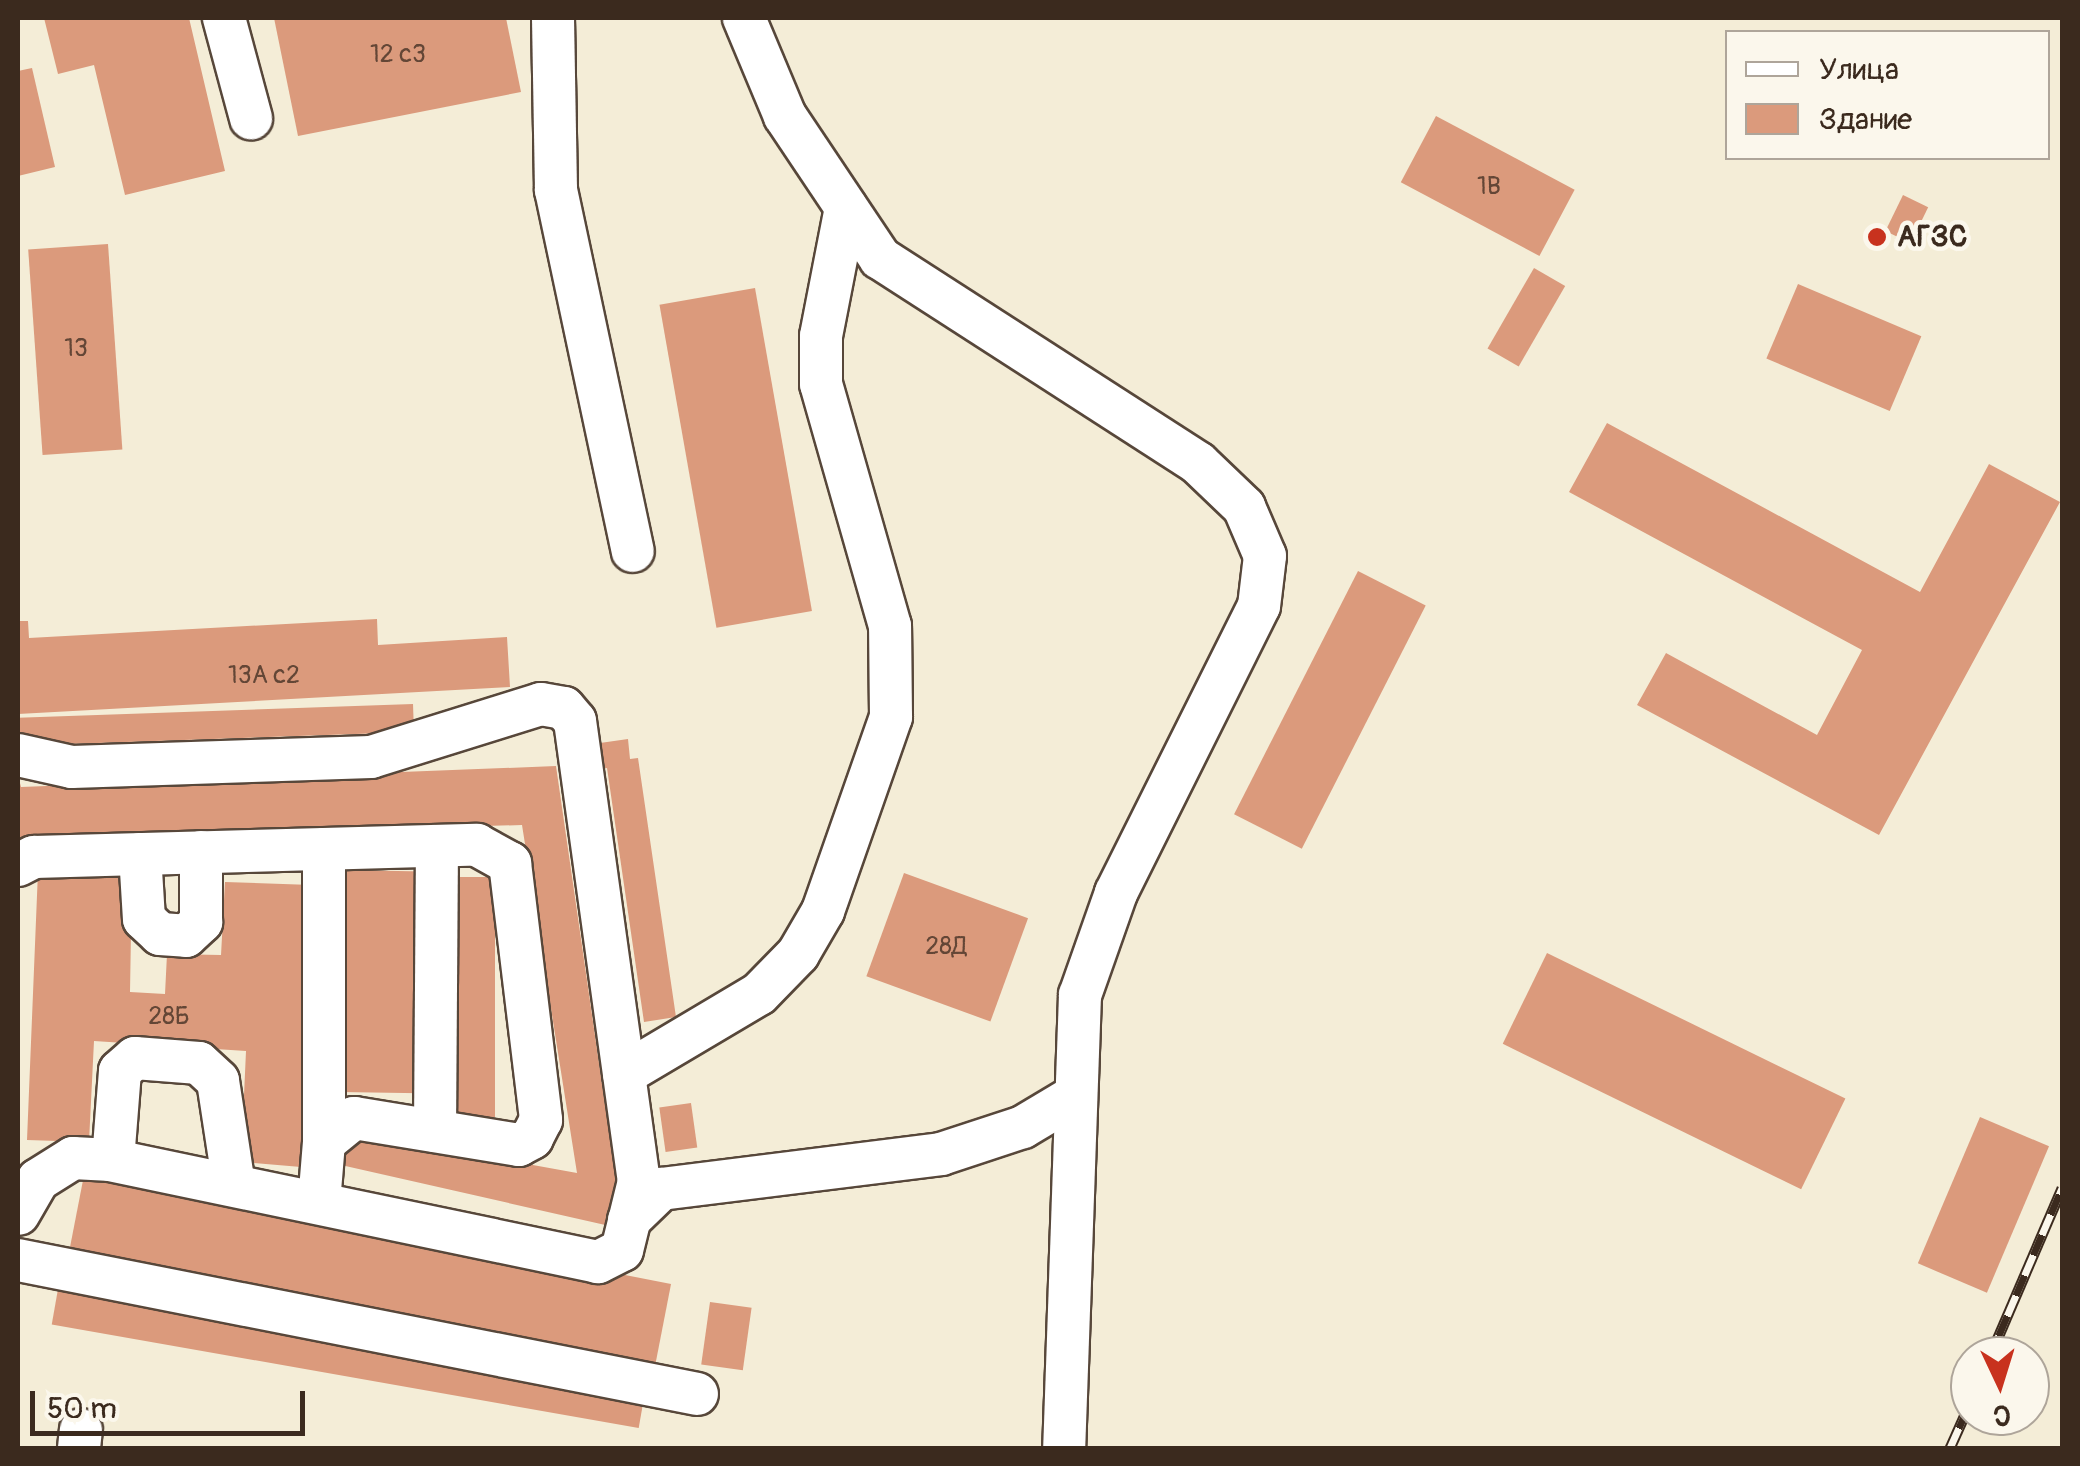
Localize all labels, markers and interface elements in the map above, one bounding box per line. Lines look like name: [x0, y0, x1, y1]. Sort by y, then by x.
legend: [1725, 30, 2050, 160]
house number: 12 с3: [370, 40, 426, 70]
text: Улица: [1819, 51, 1899, 88]
text: Здание: [1819, 101, 1912, 138]
house number: 1В: [1477, 172, 1501, 202]
place label: АГЗС: [1897, 219, 1967, 255]
marker: АГЗС: [1866, 226, 1888, 248]
house number: 13: [64, 334, 88, 364]
house number: 13А с2: [228, 661, 300, 691]
house number: 28Д: [925, 932, 967, 962]
house number: 28Б: [148, 1002, 190, 1032]
north arrow: [1950, 1336, 2050, 1436]
scale bar: [35, 1371, 310, 1433]
text: 50 m: [47, 1390, 117, 1427]
text: С: [1992, 1396, 2012, 1432]

